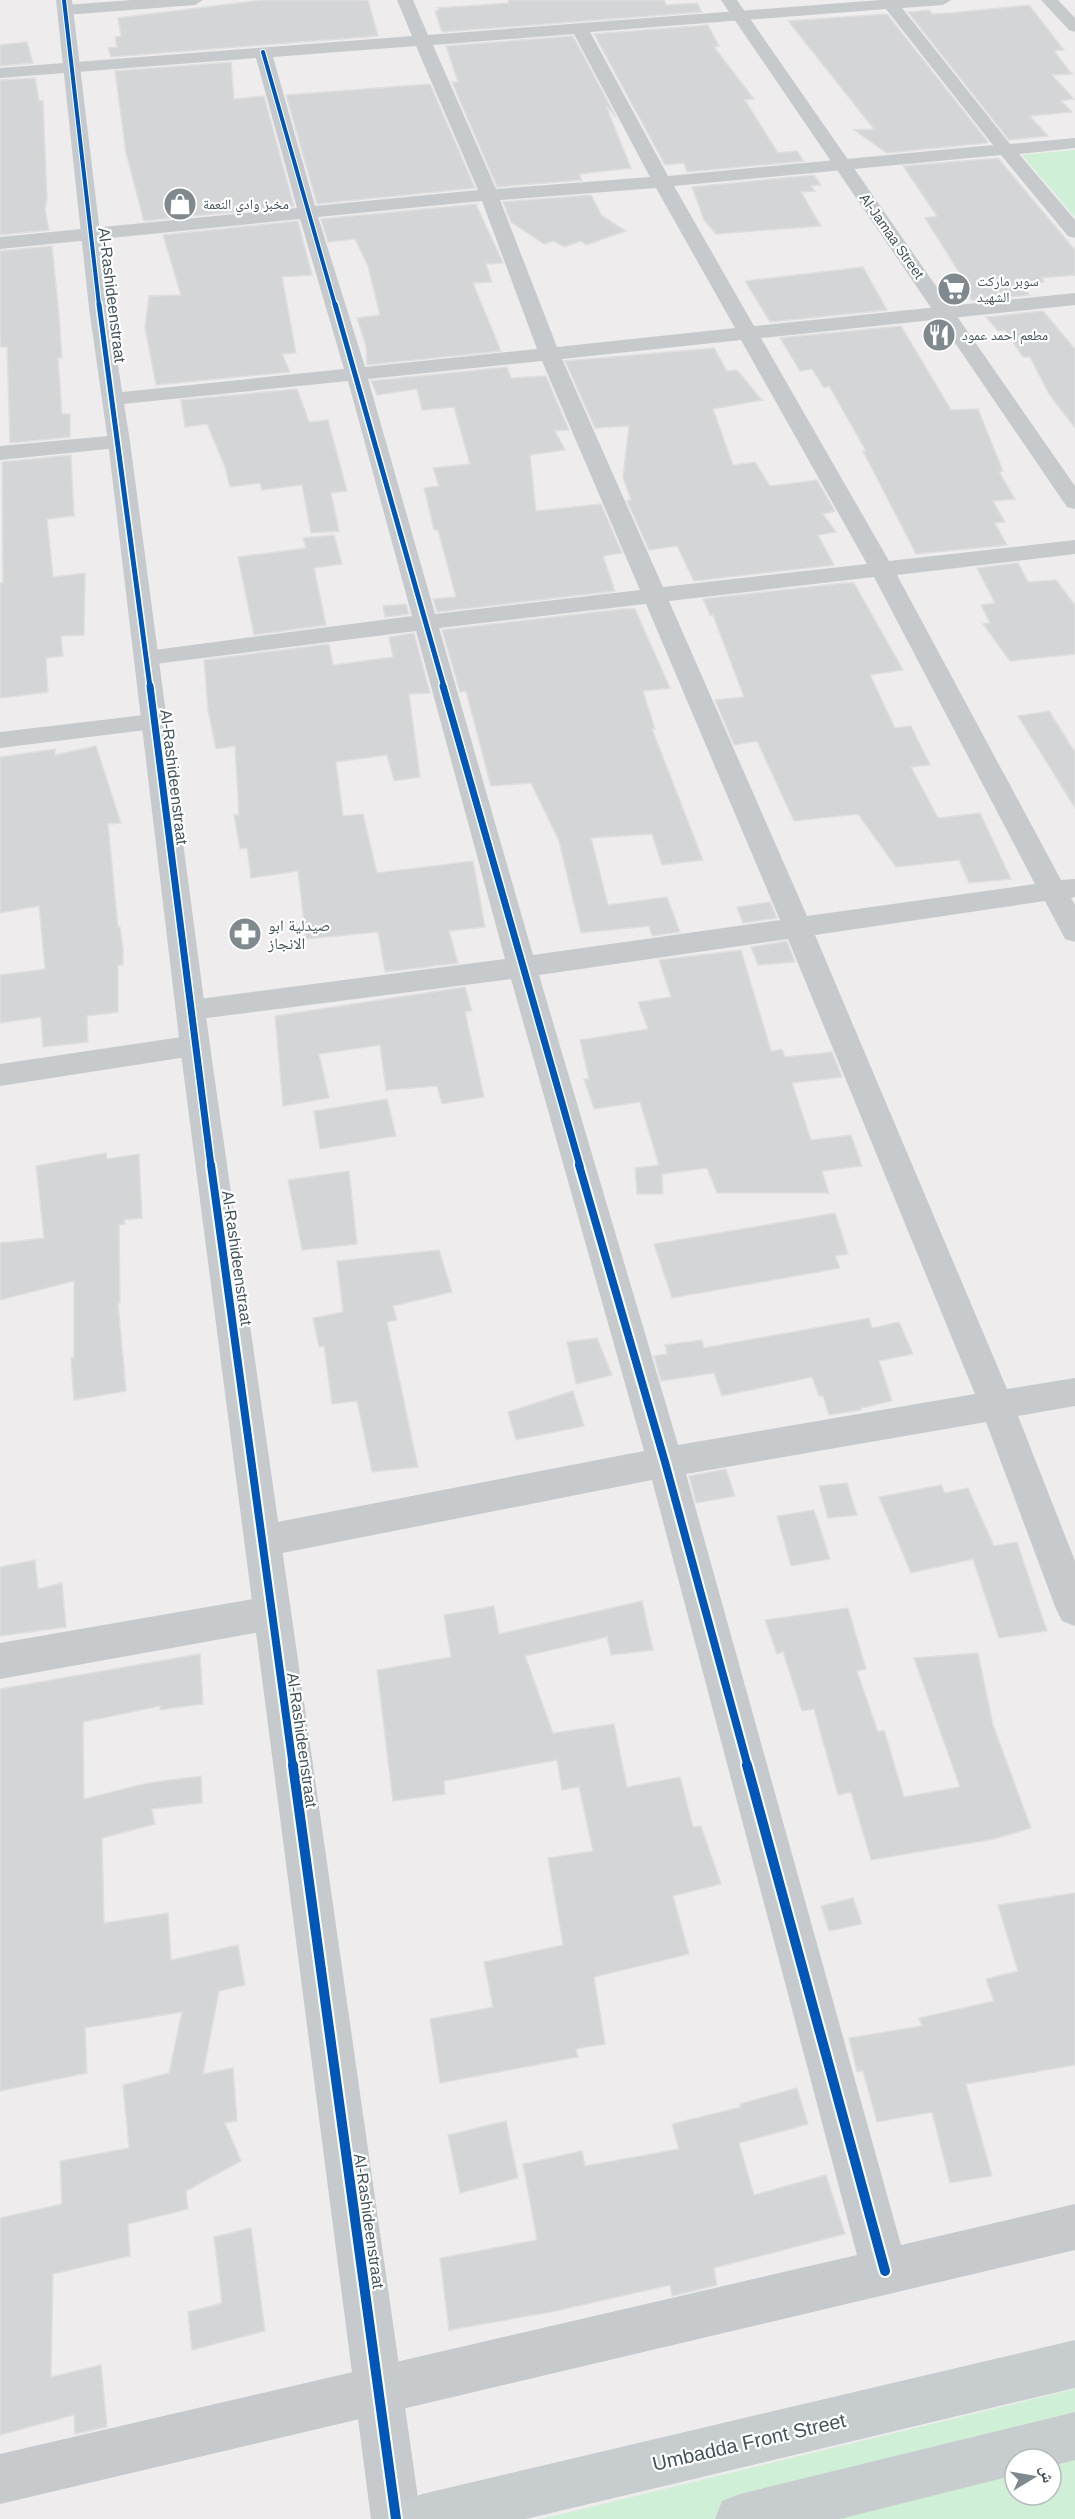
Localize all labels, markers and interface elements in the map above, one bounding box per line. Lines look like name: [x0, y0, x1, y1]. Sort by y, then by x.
shop icon: مخبز وادي النعمة: [162, 186, 198, 222]
street label: Al-Jamaa Street: [857, 190, 927, 282]
place label: مخبز وادي النعمة: [203, 196, 289, 216]
street label: Al-Rashideenstraat: [95, 226, 129, 364]
supermarket icon: سوبر ماركت الشهيد: [936, 271, 972, 307]
place label: سوبر ماركت الشهيد: [977, 273, 1039, 305]
restaurant icon: مطعم احمد عمود: [921, 317, 957, 353]
place label: مطعم احمد عمود: [962, 327, 1048, 345]
street label: Al-Rashideenstraat: [157, 708, 191, 846]
pharmacy icon: صيدلية ابو الانجاز: [227, 916, 263, 952]
place label: صيدلية ابو الانجاز: [267, 917, 330, 953]
street label: Al-Rashideenstraat: [219, 1189, 255, 1327]
street label: Al-Rashideenstraat: [284, 1671, 320, 1809]
street label: Al-Rashideenstraat: [351, 2152, 387, 2290]
street label: Umbadda Front Street: [650, 2409, 848, 2475]
north arrow: [1003, 2447, 1063, 2507]
text: ش: [1036, 2464, 1057, 2484]

